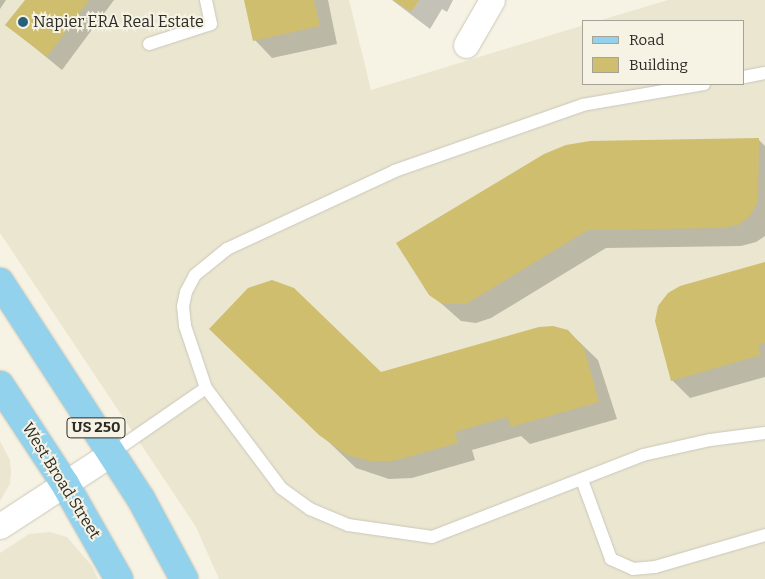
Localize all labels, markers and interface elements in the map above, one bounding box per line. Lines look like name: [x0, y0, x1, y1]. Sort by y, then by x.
place label: Napier ERA Real Estate: [33, 12, 204, 32]
marker: Napier ERA Real Estate: [17, 16, 29, 28]
legend: [582, 20, 745, 85]
text: Road: [629, 31, 664, 49]
text: Building: [629, 56, 688, 74]
road number: US 250: [66, 416, 126, 440]
street label: West Broad Street: [18, 419, 104, 543]

